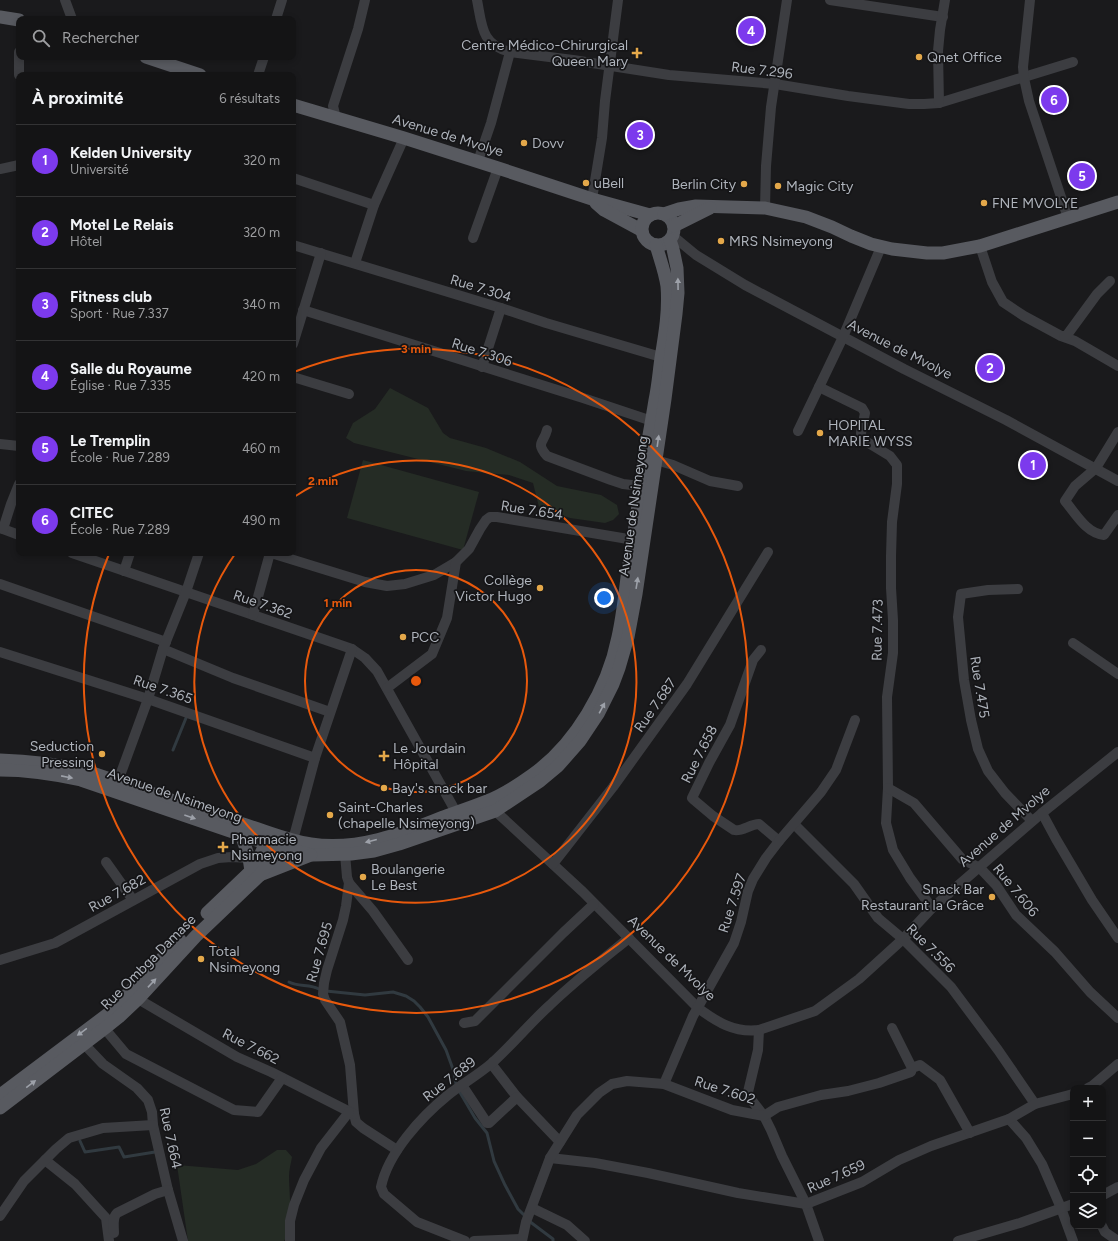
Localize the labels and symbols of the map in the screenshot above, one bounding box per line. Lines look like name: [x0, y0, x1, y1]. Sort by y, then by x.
pin: 4: [738, 16, 764, 46]
place label: Centre Médico-Chirurgical Queen Mary: [461, 37, 629, 70]
marker: Centre Médico-Chirurgical Queen Mary: [631, 47, 643, 59]
place label: Qnet Office: [927, 49, 1002, 66]
marker: Qnet Office: [914, 52, 924, 62]
street label: Rue 7.296: [730, 58, 794, 83]
pin: 6: [1041, 85, 1067, 115]
street label: Avenue de Mvolye: [390, 111, 506, 161]
pin: 3: [627, 120, 653, 150]
place label: Dovv: [532, 135, 565, 152]
marker: Dovv: [519, 138, 529, 148]
pin: 5: [1069, 161, 1095, 191]
place label: uBell: [594, 175, 624, 192]
place label: Berlin City: [671, 176, 737, 193]
marker: uBell: [581, 178, 591, 188]
place label: Magic City: [786, 178, 854, 195]
marker: Berlin City: [739, 179, 749, 189]
marker: Magic City: [773, 181, 783, 191]
place label: FNE MVOLYE: [992, 195, 1078, 212]
marker: FNE MVOLYE: [979, 198, 989, 208]
place label: MRS Nsimeyong: [729, 233, 833, 250]
marker: MRS Nsimeyong: [716, 236, 726, 246]
street label: Rue 7.304: [448, 271, 514, 306]
one-way arrow: [674, 278, 681, 290]
street label: Avenue de Mvolye: [845, 316, 955, 383]
street label: Rue 7.306: [449, 335, 514, 370]
text: 3 min: [401, 342, 431, 356]
pin: 2: [977, 353, 1003, 383]
place label: HOPITAL MARIE WYSS: [828, 417, 913, 450]
marker: HOPITAL MARIE WYSS: [815, 428, 825, 438]
street label: Avenue de Nsimeyong: [615, 435, 652, 577]
one-way arrow: [655, 435, 661, 447]
pin: 1: [1020, 450, 1046, 480]
text: 2 min: [308, 474, 338, 488]
street label: Rue 7.654: [500, 497, 565, 524]
place label: Collège Victor Hugo: [455, 572, 532, 605]
one-way arrow: [634, 577, 640, 589]
marker: Collège Victor Hugo: [535, 583, 545, 593]
street label: Rue 7.362: [231, 586, 295, 623]
your location: [594, 588, 614, 608]
text: 1 min: [324, 596, 352, 610]
street label: Rue 7.473: [868, 599, 887, 661]
place label: PCC: [411, 629, 439, 646]
marker: PCC: [398, 632, 408, 642]
street label: Rue 7.475: [966, 655, 993, 719]
street label: Rue 7.365: [131, 671, 195, 708]
centre of rings: [409, 674, 423, 688]
street label: Rue 7.687: [631, 675, 680, 736]
one-way arrow: [598, 702, 605, 713]
street label: Rue 7.658: [678, 722, 721, 786]
place label: Seduction Pressing: [30, 738, 94, 771]
place label: Le Jourdain Hôpital: [393, 740, 466, 773]
marker: Seduction Pressing: [97, 749, 107, 759]
marker: Le Jourdain Hôpital: [378, 750, 390, 762]
street label: Avenue de Nsimeyong: [105, 764, 244, 827]
one-way arrow: [60, 774, 73, 780]
place label: Bay's snack bar: [392, 780, 487, 797]
street label: Avenue de Mvolye: [955, 782, 1054, 871]
marker: Bay's snack bar: [379, 783, 389, 793]
place label: Saint-Charles (chapelle Nsimeyong): [338, 799, 475, 832]
marker: Saint-Charles (chapelle Nsimeyong): [325, 810, 335, 820]
one-way arrow: [184, 815, 196, 821]
place label: Pharmacie Nsimeyong: [231, 831, 302, 864]
one-way arrow: [364, 838, 376, 844]
marker: Pharmacie Nsimeyong: [218, 842, 228, 852]
place label: Boulangerie Le Best: [371, 861, 445, 894]
street label: Rue 7.606: [989, 861, 1042, 920]
street label: Rue 7.682: [86, 871, 149, 916]
street label: Rue 7.597: [715, 871, 750, 935]
marker: Boulangerie Le Best: [358, 872, 368, 882]
place label: Snack Bar Restaurant la Grâce: [861, 881, 984, 914]
marker: Snack Bar Restaurant la Grâce: [987, 892, 997, 902]
street label: Rue Ombga Damase: [97, 911, 200, 1013]
street label: Avenue de Mvolye: [624, 912, 719, 1005]
street label: Rue 7.695: [303, 920, 336, 984]
street label: Rue 7.556: [903, 920, 959, 976]
place label: Total Nsimeyong: [209, 943, 280, 976]
marker: Total Nsimeyong: [196, 954, 206, 964]
one-way arrow: [147, 978, 156, 988]
street label: Rue 7.662: [219, 1025, 282, 1068]
one-way arrow: [77, 1028, 87, 1036]
street label: Rue 7.689: [419, 1053, 479, 1105]
street label: Rue 7.602: [692, 1073, 757, 1108]
one-way arrow: [25, 1079, 36, 1088]
street label: Rue 7.664: [156, 1106, 185, 1171]
street label: Rue 7.659: [804, 1156, 868, 1197]

